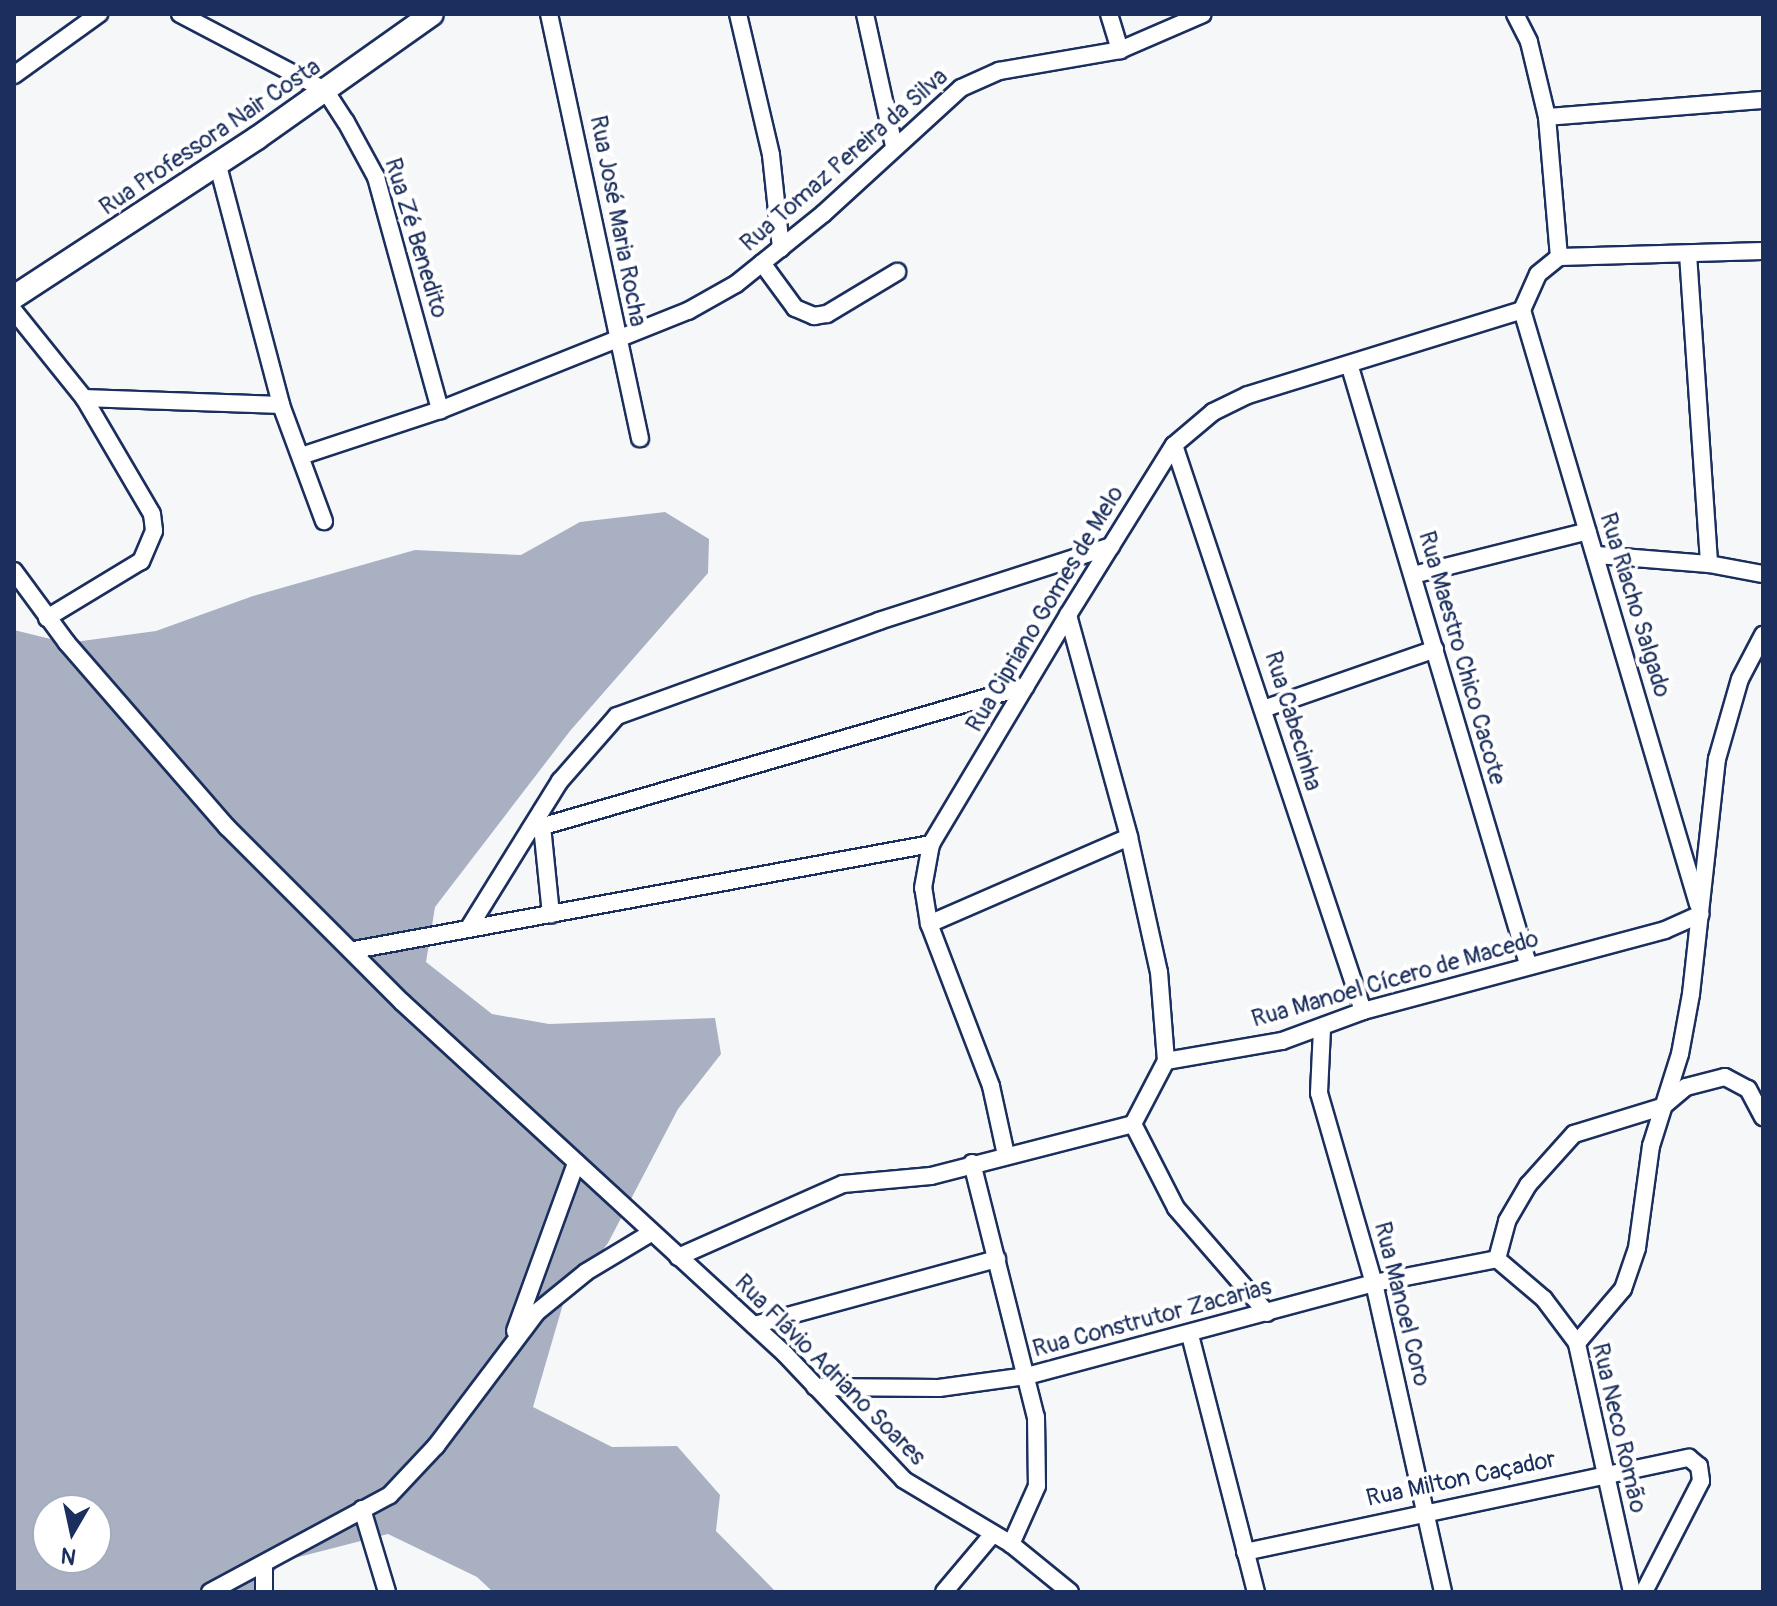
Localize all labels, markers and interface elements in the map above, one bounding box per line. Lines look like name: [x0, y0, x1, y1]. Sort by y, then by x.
street label: Rua Professora Nair Costa: [94, 52, 326, 222]
street label: Rua Tomaz Pereira da Silva: [734, 62, 954, 258]
street label: Rua José Maria Rocha: [583, 113, 653, 329]
street label: Rua Zé Benedito: [378, 155, 454, 321]
street label: Rua Cipriano Gomes de Melo: [960, 481, 1130, 737]
street label: Rua Riacho Salgado: [1593, 509, 1677, 701]
street label: Rua Maestro Chico Cacote: [1412, 528, 1512, 788]
street label: Rua Cabecinha: [1258, 648, 1328, 794]
street label: Rua Manoel Cícero de Macedo: [1248, 924, 1542, 1034]
street label: Rua Manoel Coro: [1368, 1219, 1436, 1389]
street label: Rua Flávio Adriano Soares: [728, 1268, 932, 1472]
street label: Rua Construtor Zacarias: [1030, 1272, 1274, 1364]
street label: Rua Neco Romão: [1585, 1340, 1653, 1516]
street label: Rua Milton Caçador: [1364, 1445, 1558, 1513]
north arrow: [32, 1494, 112, 1574]
text: N: [59, 1541, 78, 1571]

